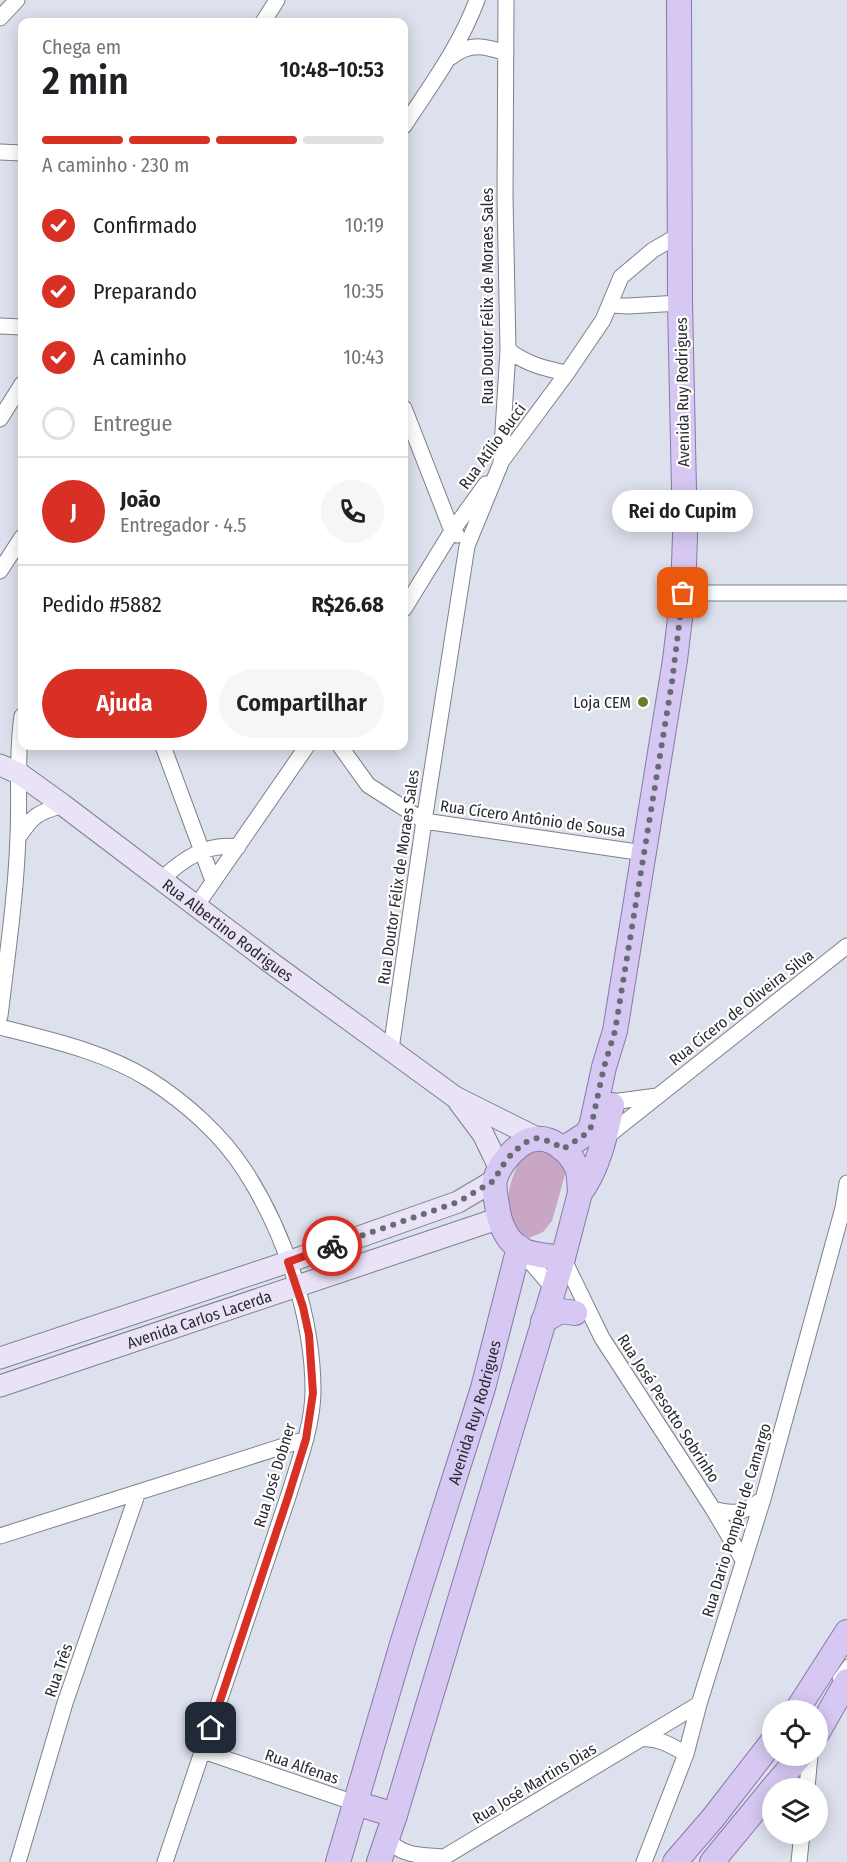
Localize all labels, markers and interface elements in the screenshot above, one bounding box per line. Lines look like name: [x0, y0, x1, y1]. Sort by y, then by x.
text: Chega em: [42, 35, 121, 59]
text: 10:48–10:53: [280, 56, 384, 83]
text: 2 min: [42, 58, 129, 104]
text: A caminho · 230 m: [42, 153, 189, 177]
street label: Rua Doutor Félix de Moraes Sales: [478, 187, 497, 404]
icon: check: [42, 209, 75, 242]
text: Confirmado: [93, 212, 197, 239]
text: 10:19: [345, 213, 384, 237]
icon: check: [42, 275, 75, 308]
text: Preparando: [93, 278, 197, 305]
text: 10:35: [343, 279, 384, 303]
street label: Avenida Ruy Rodrigues: [672, 317, 693, 467]
icon: check: [42, 341, 75, 374]
text: A caminho: [93, 344, 187, 371]
text: 10:43: [343, 345, 384, 369]
street label: Rua Atílio Bucci: [455, 400, 530, 493]
text: Entregue: [93, 410, 172, 437]
button: phone: [321, 480, 384, 543]
text: João: [120, 486, 161, 513]
callout: Rei do Cupim: [612, 491, 754, 533]
text: J: [70, 498, 77, 525]
text: Rei do Cupim: [629, 499, 736, 523]
text: Entregador · 4.5: [120, 513, 247, 537]
pin: [657, 567, 708, 618]
icon: bag: [666, 576, 699, 609]
text: Pedido #5882: [42, 591, 162, 618]
text: R$26.68: [311, 591, 384, 618]
button: Ajuda: [42, 669, 207, 738]
button: Compartilhar: [219, 669, 384, 738]
place label: Loja CEM: [573, 693, 631, 712]
marker: Loja CEM: [636, 695, 650, 709]
street label: Rua Doutor Félix de Moraes Sales: [374, 768, 423, 986]
street label: Rua Cícero Antônio de Sousa: [439, 796, 627, 841]
street label: Rua Albertino Rodrigues: [159, 875, 297, 986]
street label: Rua Cícero de Oliveira Silva: [665, 945, 817, 1070]
courier: [302, 1216, 362, 1276]
icon: bike: [316, 1230, 349, 1263]
street label: Avenida Carlos Lacerda: [124, 1286, 274, 1353]
street label: Rua José Pesotto Sobrinho: [613, 1330, 724, 1486]
street label: Avenida Ruy Rodrigues: [444, 1338, 505, 1487]
street label: Rua José Dobner: [250, 1420, 299, 1530]
street label: Rua Dario Pompeu de Camargo: [698, 1421, 775, 1619]
street label: Rua Três: [40, 1641, 77, 1699]
map controls: [762, 1700, 828, 1844]
button: locate: [762, 1700, 828, 1766]
pin: [185, 1702, 236, 1753]
icon: home: [194, 1711, 227, 1744]
street label: Rua José Martins Dias: [469, 1739, 600, 1828]
street label: Rua Alfenas: [262, 1745, 341, 1788]
button: layers: [762, 1778, 828, 1844]

